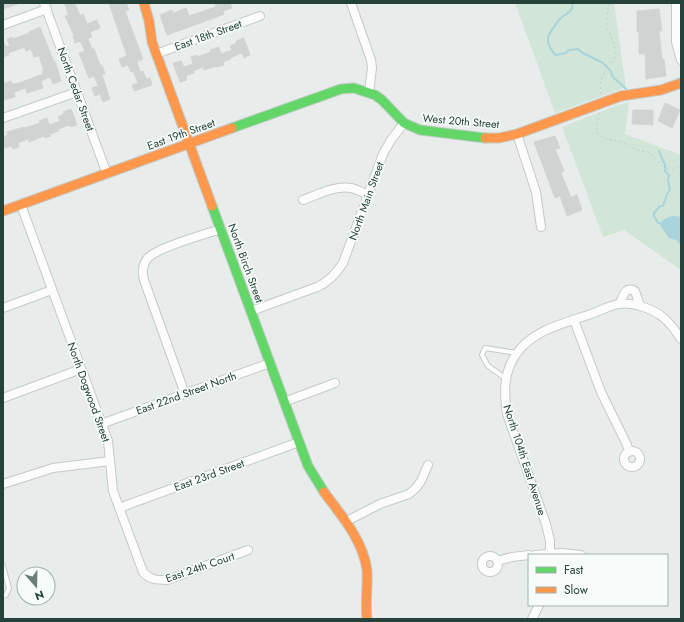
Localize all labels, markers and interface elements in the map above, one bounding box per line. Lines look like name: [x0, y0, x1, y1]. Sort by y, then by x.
street label: East 18th Street: [172, 15, 244, 55]
street label: North Cedar Street: [53, 45, 99, 133]
street label: West 20th Street: [422, 110, 500, 132]
street label: East 19th Street: [145, 114, 217, 154]
street label: North Main Street: [344, 159, 388, 242]
street label: North Birch Street: [224, 221, 268, 305]
street label: North Dogwood Street: [64, 340, 115, 444]
street label: East 22nd Street North: [134, 367, 238, 419]
street label: North 104th East Avenue: [500, 403, 551, 518]
street label: East 23rd Street: [172, 455, 247, 495]
street label: East 24th Court: [163, 548, 237, 586]
legend: [528, 554, 668, 606]
text: Fast: [564, 561, 583, 579]
north arrow: [16, 566, 56, 606]
text: Slow: [564, 581, 589, 599]
text: N: [33, 586, 46, 604]

